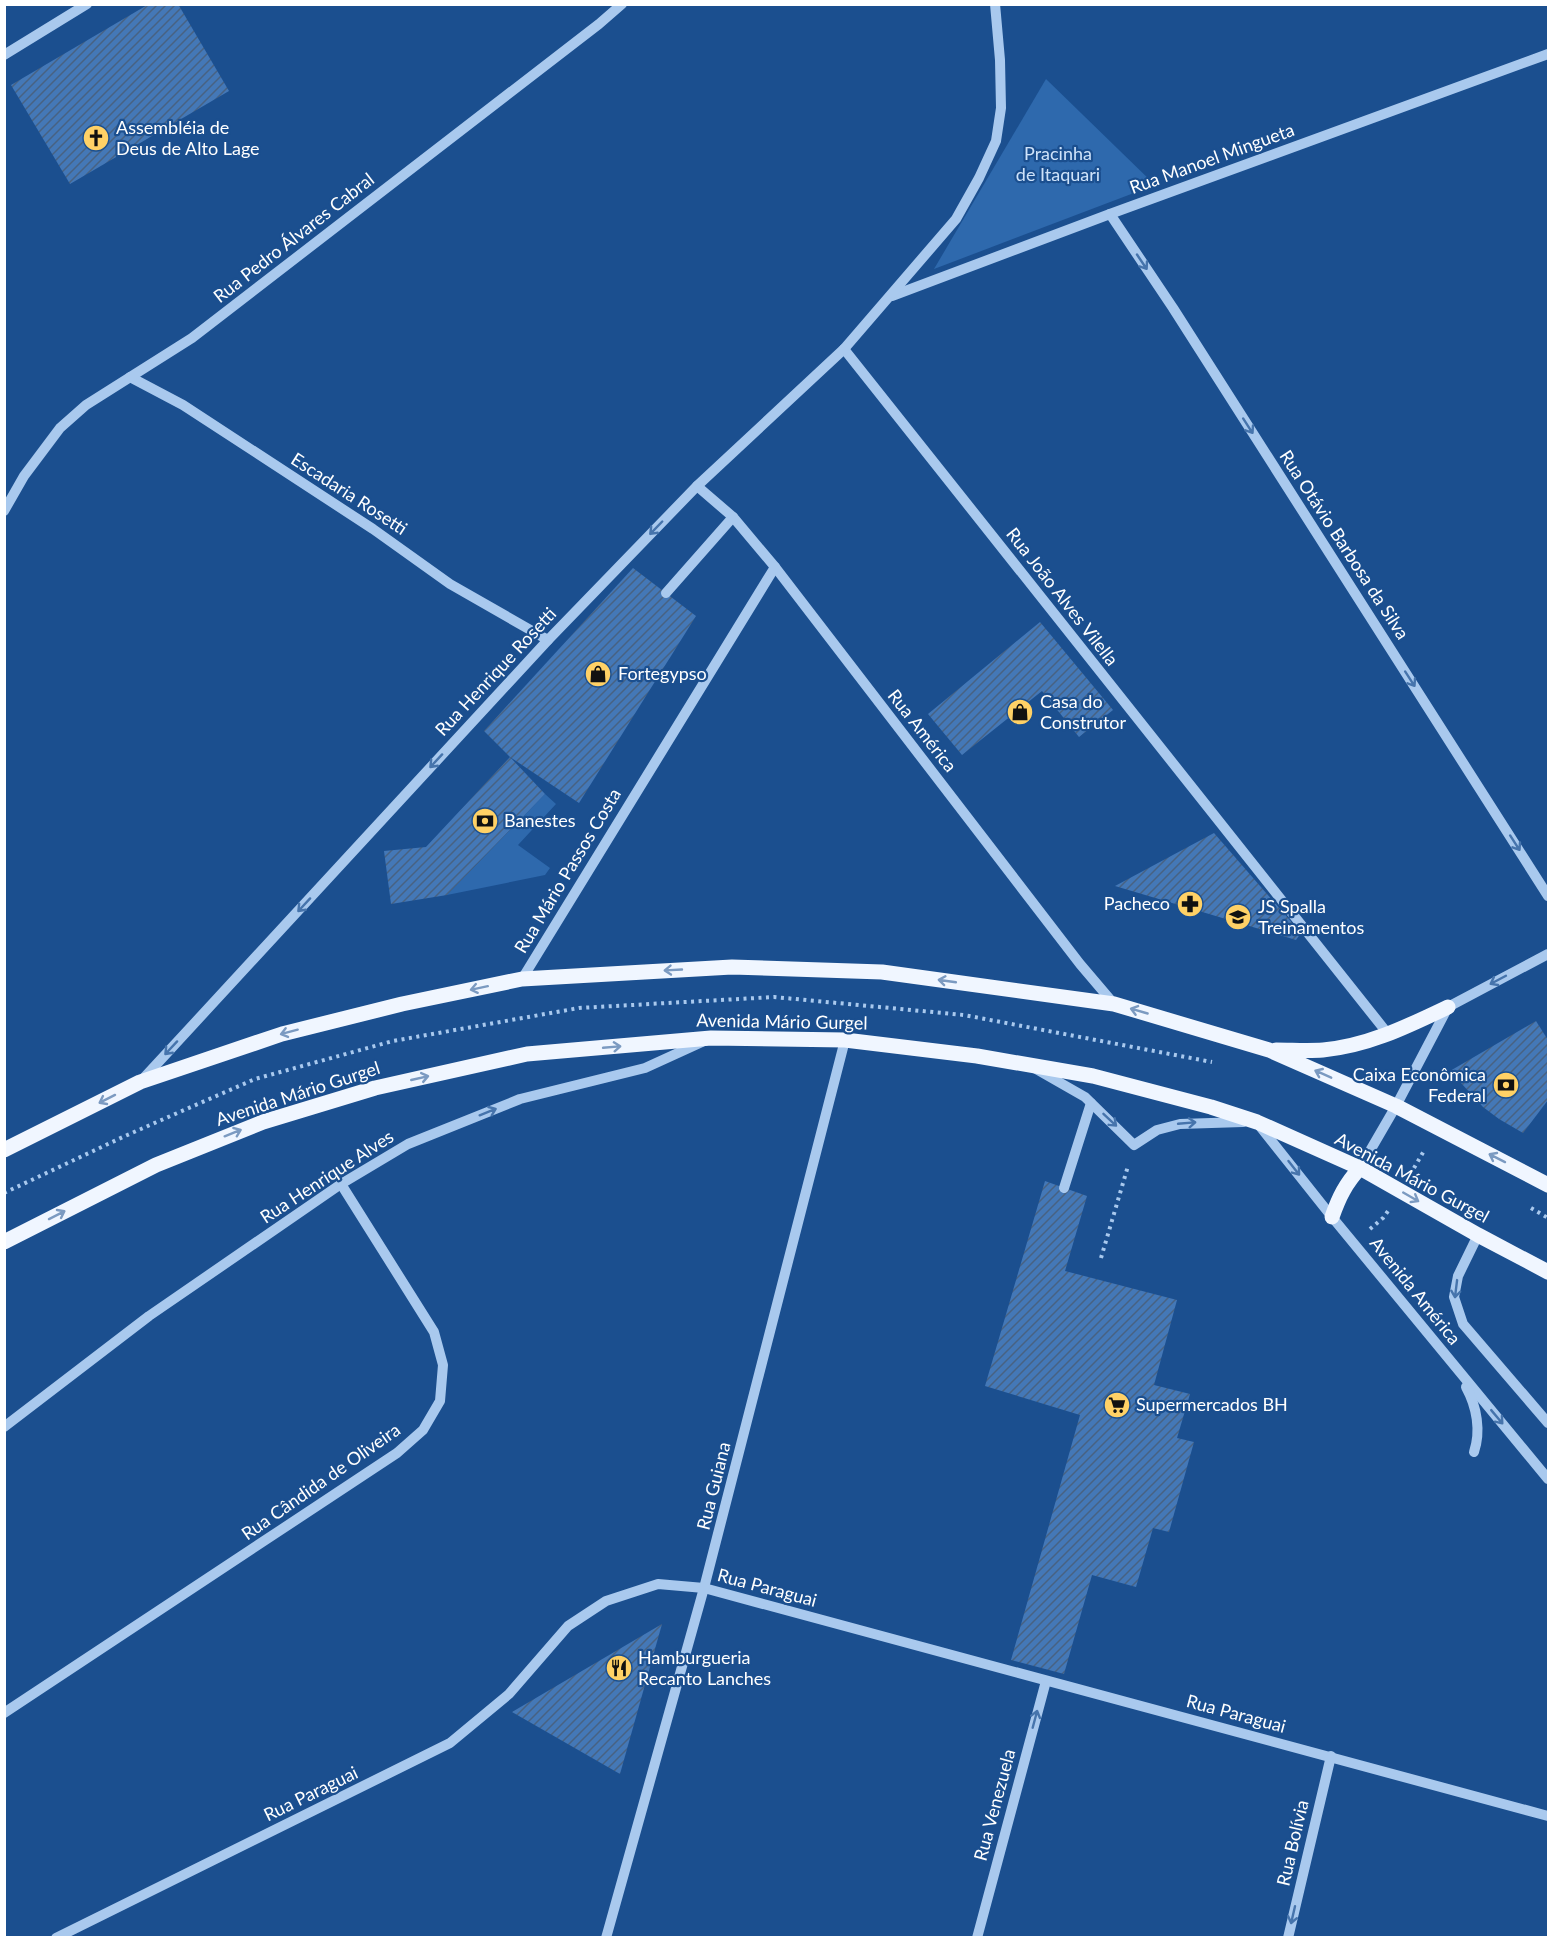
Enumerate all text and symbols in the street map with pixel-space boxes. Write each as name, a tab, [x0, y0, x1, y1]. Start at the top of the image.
place label: Assembléia de Deus de Alto Lage	[116, 116, 260, 159]
street label: Rua Manoel Mingueta	[1126, 118, 1297, 198]
church icon: Assembléia de Deus de Alto Lage	[81, 123, 111, 153]
park label: Pracinha de Itaquari	[1016, 142, 1100, 185]
street label: Rua Pedro Álvares Cabral	[209, 168, 378, 307]
one-way arrow	[1136, 254, 1149, 271]
one-way arrow	[1243, 417, 1255, 434]
street label: Rua Otávio Barbosa da Silva	[1275, 446, 1414, 643]
street label: Escadaria Rosetti	[287, 447, 412, 539]
one-way arrow	[649, 520, 663, 535]
street label: Rua João Alves Vilella	[1002, 523, 1123, 670]
street label: Rua Henrique Rosetti	[430, 603, 560, 740]
shop icon: Fortegypso	[583, 659, 613, 689]
place label: Fortegypso	[618, 662, 707, 684]
one-way arrow	[1404, 670, 1416, 687]
street label: Rua América	[884, 685, 962, 776]
place label: Casa do Construtor	[1040, 690, 1127, 733]
shop icon: Casa do Construtor	[1005, 697, 1035, 727]
one-way arrow	[429, 754, 443, 769]
street label: Rua Mário Passos Costa	[509, 784, 625, 957]
bank icon: Banestes	[470, 806, 500, 836]
place label: Banestes	[504, 809, 576, 831]
one-way arrow	[1509, 834, 1521, 851]
pharmacy icon: Pacheco	[1175, 889, 1205, 919]
place label: Pacheco	[1104, 892, 1170, 914]
place label: JS Spalla Treinamentos	[1258, 895, 1364, 938]
one-way arrow	[297, 897, 311, 912]
school or university icon: JS Spalla Treinamentos	[1223, 902, 1253, 932]
one-way arrow	[664, 965, 684, 976]
one-way arrow	[1490, 975, 1508, 986]
one-way arrow	[937, 976, 957, 987]
one-way arrow	[470, 983, 490, 994]
one-way arrow	[1130, 1005, 1149, 1017]
street label: Avenida Mário Gurgel	[696, 1009, 868, 1033]
one-way arrow	[280, 1027, 299, 1038]
one-way arrow	[165, 1040, 179, 1055]
one-way arrow	[602, 1041, 622, 1052]
street label: Avenida Mário Gurgel	[213, 1056, 383, 1130]
place label: Caixa Econômica Federal	[1353, 1063, 1486, 1106]
one-way arrow	[1315, 1068, 1333, 1079]
bank icon: Caixa Econômica Federal	[1491, 1070, 1521, 1100]
one-way arrow	[410, 1072, 429, 1083]
one-way arrow	[98, 1093, 116, 1105]
one-way arrow	[478, 1106, 496, 1117]
one-way arrow	[1103, 1113, 1118, 1127]
one-way arrow	[1177, 1118, 1197, 1129]
street label: Rua Henrique Alves	[256, 1125, 398, 1228]
one-way arrow	[224, 1127, 242, 1138]
street label: Avenida Mário Gurgel	[1332, 1127, 1493, 1227]
one-way arrow	[1488, 1152, 1506, 1164]
one-way arrow	[1287, 1160, 1300, 1176]
one-way arrow	[1401, 1192, 1419, 1203]
one-way arrow	[47, 1209, 65, 1220]
street label: Avenida América	[1366, 1232, 1466, 1349]
one-way arrow	[1450, 1278, 1461, 1298]
supermarket icon: Supermercados BH	[1102, 1390, 1132, 1420]
place label: Supermercados BH	[1136, 1393, 1288, 1415]
one-way arrow	[1490, 1409, 1504, 1424]
street label: Rua Cândida de Oliveira	[237, 1418, 404, 1544]
street label: Rua Guiana	[691, 1440, 735, 1532]
street label: Rua Paraguai	[715, 1563, 819, 1611]
place label: Hamburgueria Recanto Lanches	[638, 1646, 771, 1689]
restaurant icon: Hamburgueria Recanto Lanches	[604, 1653, 634, 1683]
street label: Rua Paraguai	[1184, 1689, 1288, 1737]
one-way arrow	[1030, 1710, 1042, 1729]
street label: Rua Venezuela	[969, 1747, 1019, 1863]
street label: Rua Paraguai	[260, 1761, 361, 1825]
street label: Rua Bolívia	[1271, 1798, 1313, 1888]
one-way arrow	[1287, 1906, 1299, 1925]

